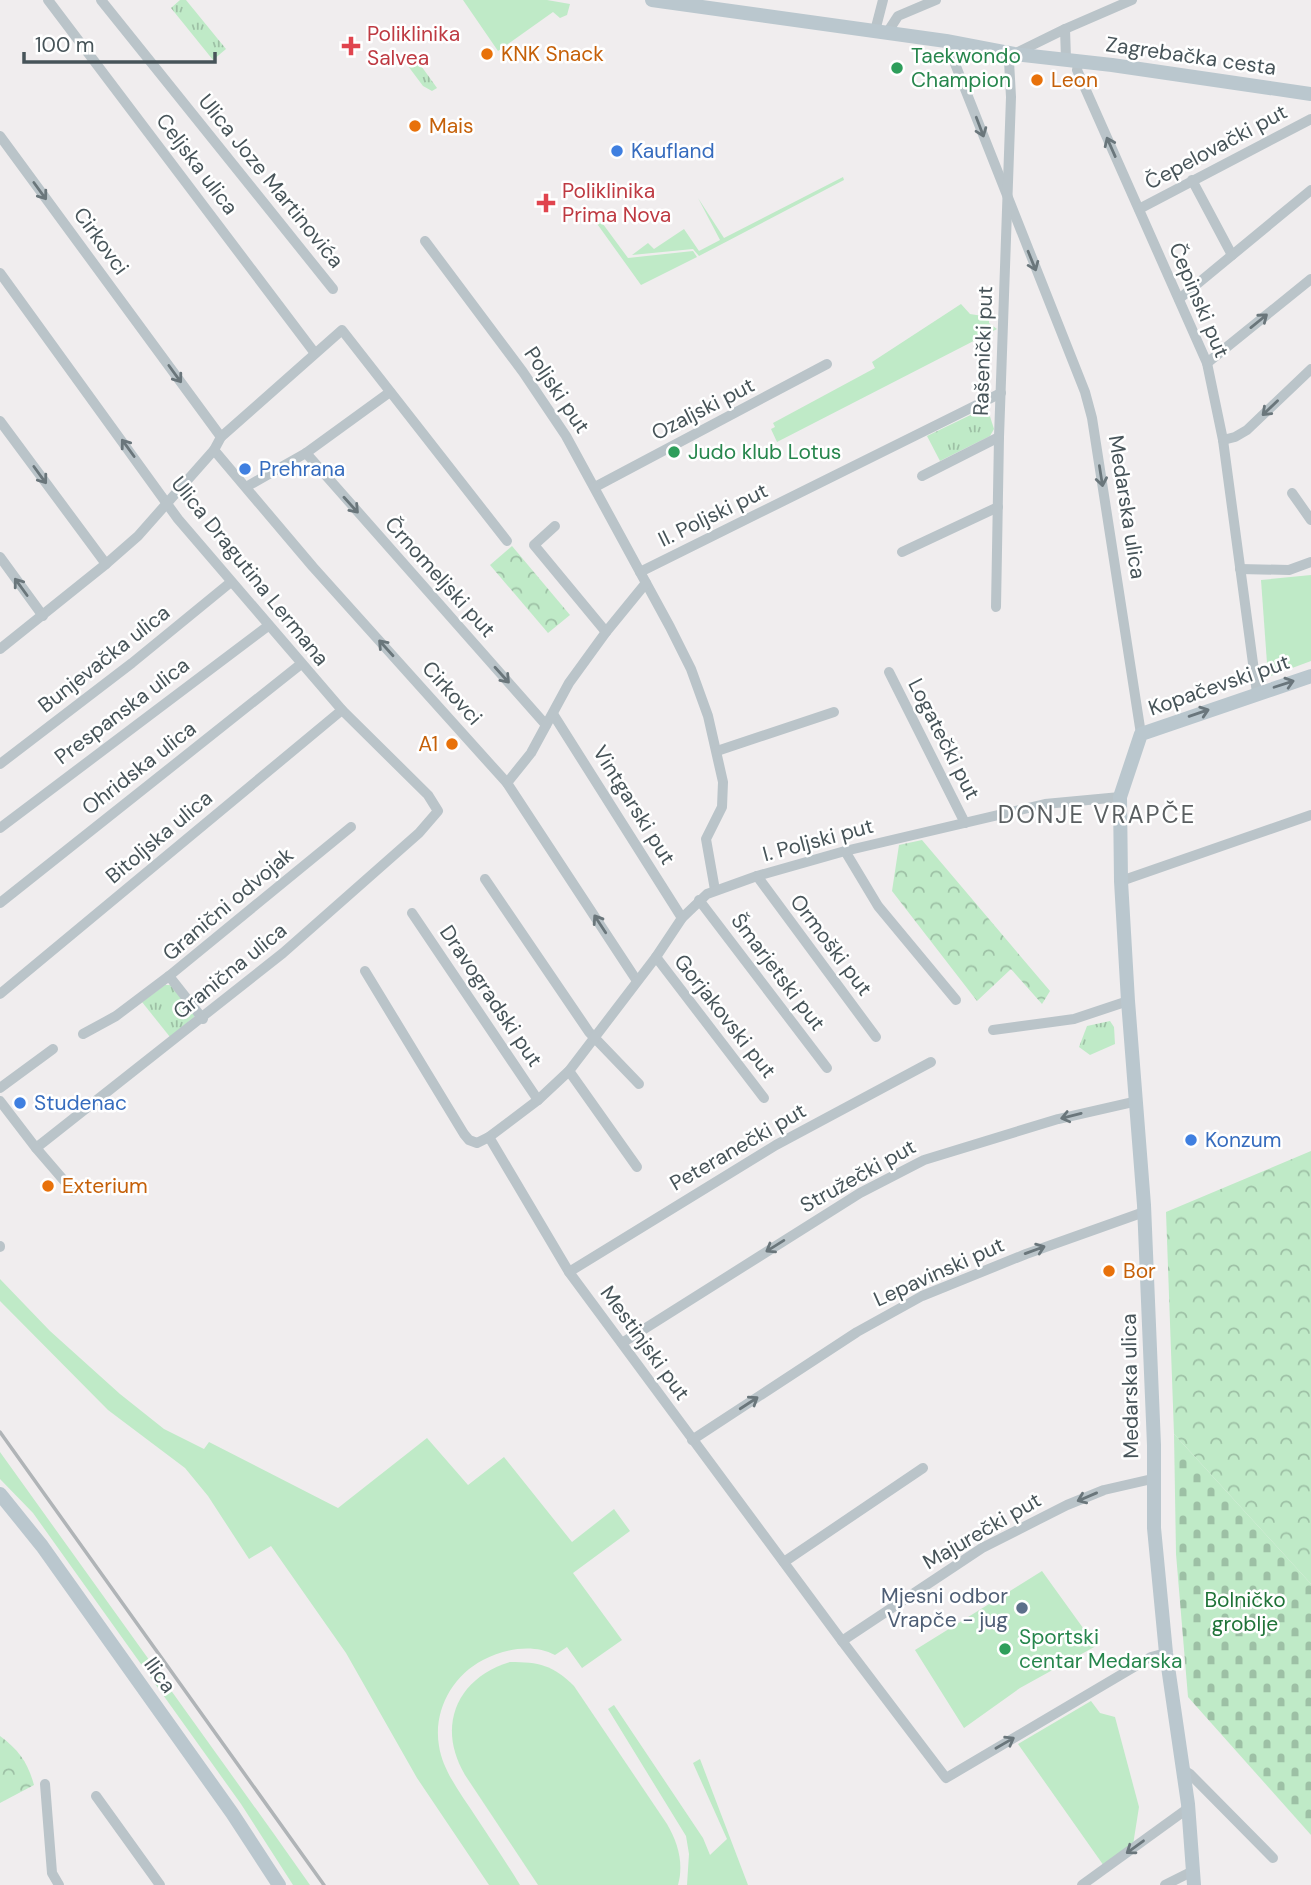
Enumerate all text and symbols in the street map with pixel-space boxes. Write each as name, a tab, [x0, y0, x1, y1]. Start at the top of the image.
place label: Poliklinika Salvea	[367, 20, 460, 72]
scale bar	[24, 21, 215, 65]
street label: Zagrebačka cesta	[1104, 30, 1278, 82]
text: 100 m	[35, 31, 95, 59]
marker: Poliklinika Salvea	[341, 36, 361, 56]
place label: KNK Snack	[501, 40, 604, 68]
place label: Taekwondo Champion	[911, 42, 1021, 94]
marker: KNK Snack	[479, 46, 495, 62]
marker: Taekwondo Champion	[889, 60, 905, 76]
place label: Leon	[1051, 66, 1098, 94]
marker: Leon	[1029, 72, 1045, 88]
street label: Ulica Joze Martinovića	[192, 88, 350, 274]
street label: Čepelovački put	[1140, 98, 1292, 196]
street label: Celjska ulica	[150, 108, 244, 220]
place label: Mais	[429, 112, 474, 140]
one-way arrow	[974, 116, 987, 138]
marker: Mais	[407, 118, 423, 134]
one-way arrow	[1104, 136, 1117, 158]
place label: Kaufland	[631, 137, 715, 165]
marker: Kaufland	[609, 143, 625, 159]
place label: Poliklinika Prima Nova	[562, 177, 671, 229]
one-way arrow	[33, 181, 48, 200]
marker: Poliklinika Prima Nova	[536, 193, 556, 213]
street label: Cirkovci	[67, 202, 135, 280]
street label: Čepinski put	[1162, 238, 1236, 362]
one-way arrow	[1026, 249, 1039, 271]
street label: Rašenički put	[967, 286, 999, 416]
one-way arrow	[1249, 313, 1267, 329]
street label: Poljski put	[518, 341, 596, 439]
one-way arrow	[167, 365, 182, 384]
street label: Ozaljski put	[647, 371, 759, 447]
one-way arrow	[1262, 400, 1279, 417]
street label: Medarska ulica	[1102, 433, 1152, 581]
place label: Judo klub Lotus	[688, 438, 841, 466]
one-way arrow	[121, 439, 135, 458]
marker: Judo klub Lotus	[666, 444, 682, 460]
place label: Prehrana	[259, 455, 345, 483]
marker: Prehrana	[237, 461, 253, 477]
one-way arrow	[1095, 464, 1108, 487]
one-way arrow	[33, 466, 48, 484]
street label: Ulica Dragutina Lermana	[165, 470, 335, 672]
street label: II. Poljski put	[654, 476, 772, 554]
one-way arrow	[343, 495, 359, 513]
street label: Črnomeljski put	[378, 511, 502, 643]
one-way arrow	[14, 578, 29, 596]
street label: Bunjevačka ulica	[32, 599, 176, 719]
one-way arrow	[378, 639, 394, 657]
street label: Kopačevski put	[1145, 648, 1293, 722]
street label: Prespanska ulica	[49, 651, 195, 771]
street label: Cirkovci	[416, 655, 488, 731]
one-way arrow	[493, 666, 510, 683]
street label: Logatečki put	[902, 674, 986, 804]
one-way arrow	[1273, 677, 1295, 690]
one-way arrow	[1187, 706, 1209, 718]
street label: Ohridska ulica	[76, 715, 202, 821]
place label: A1	[418, 730, 438, 758]
marker: A1	[444, 736, 460, 752]
street label: Vintgarski put	[586, 740, 682, 870]
street label: Bitoljska ulica	[100, 784, 218, 890]
district label: DONJE VRAPČE	[998, 799, 1196, 830]
street label: I. Poljski put	[759, 812, 877, 868]
street label: Granični odvojak	[157, 841, 300, 967]
street label: Ormoški put	[784, 889, 878, 1001]
street label: Šmarjetski put	[725, 908, 831, 1036]
one-way arrow	[593, 915, 607, 934]
street label: Granična ulica	[167, 917, 293, 1025]
street label: Dravogradski put	[433, 920, 549, 1072]
street label: Gorjakovski put	[668, 948, 782, 1084]
place label: Studenac	[34, 1089, 127, 1117]
marker: Studenac	[12, 1095, 28, 1111]
street label: Peteranečki put	[665, 1097, 811, 1197]
one-way arrow	[1060, 1110, 1082, 1123]
place label: Konzum	[1205, 1126, 1281, 1154]
marker: Konzum	[1183, 1132, 1199, 1148]
street label: Stružečki put	[795, 1133, 921, 1219]
place label: Exterium	[62, 1172, 148, 1200]
marker: Exterium	[40, 1178, 56, 1194]
street label: Lepavinski put	[869, 1231, 1009, 1313]
one-way arrow	[765, 1240, 785, 1254]
one-way arrow	[1024, 1243, 1046, 1255]
place label: Bor	[1123, 1257, 1156, 1285]
marker: Bor	[1101, 1263, 1117, 1279]
street label: Mestinjski put	[594, 1280, 696, 1406]
street label: Medarska ulica	[1115, 1313, 1145, 1459]
one-way arrow	[739, 1395, 759, 1409]
street label: Majurečki put	[918, 1486, 1046, 1576]
one-way arrow	[1076, 1491, 1098, 1504]
place label: Mjesni odbor Vrapče - jug	[881, 1582, 1008, 1634]
park label: Bolničko groblje	[1204, 1586, 1286, 1638]
marker: Mjesni odbor Vrapče - jug	[1014, 1600, 1030, 1616]
place label: Sportski centar Medarska	[1019, 1623, 1182, 1675]
marker: Sportski centar Medarska	[997, 1641, 1013, 1657]
street label: Ilica	[137, 1651, 183, 1699]
one-way arrow	[994, 1736, 1014, 1750]
one-way arrow	[1126, 1840, 1145, 1854]

